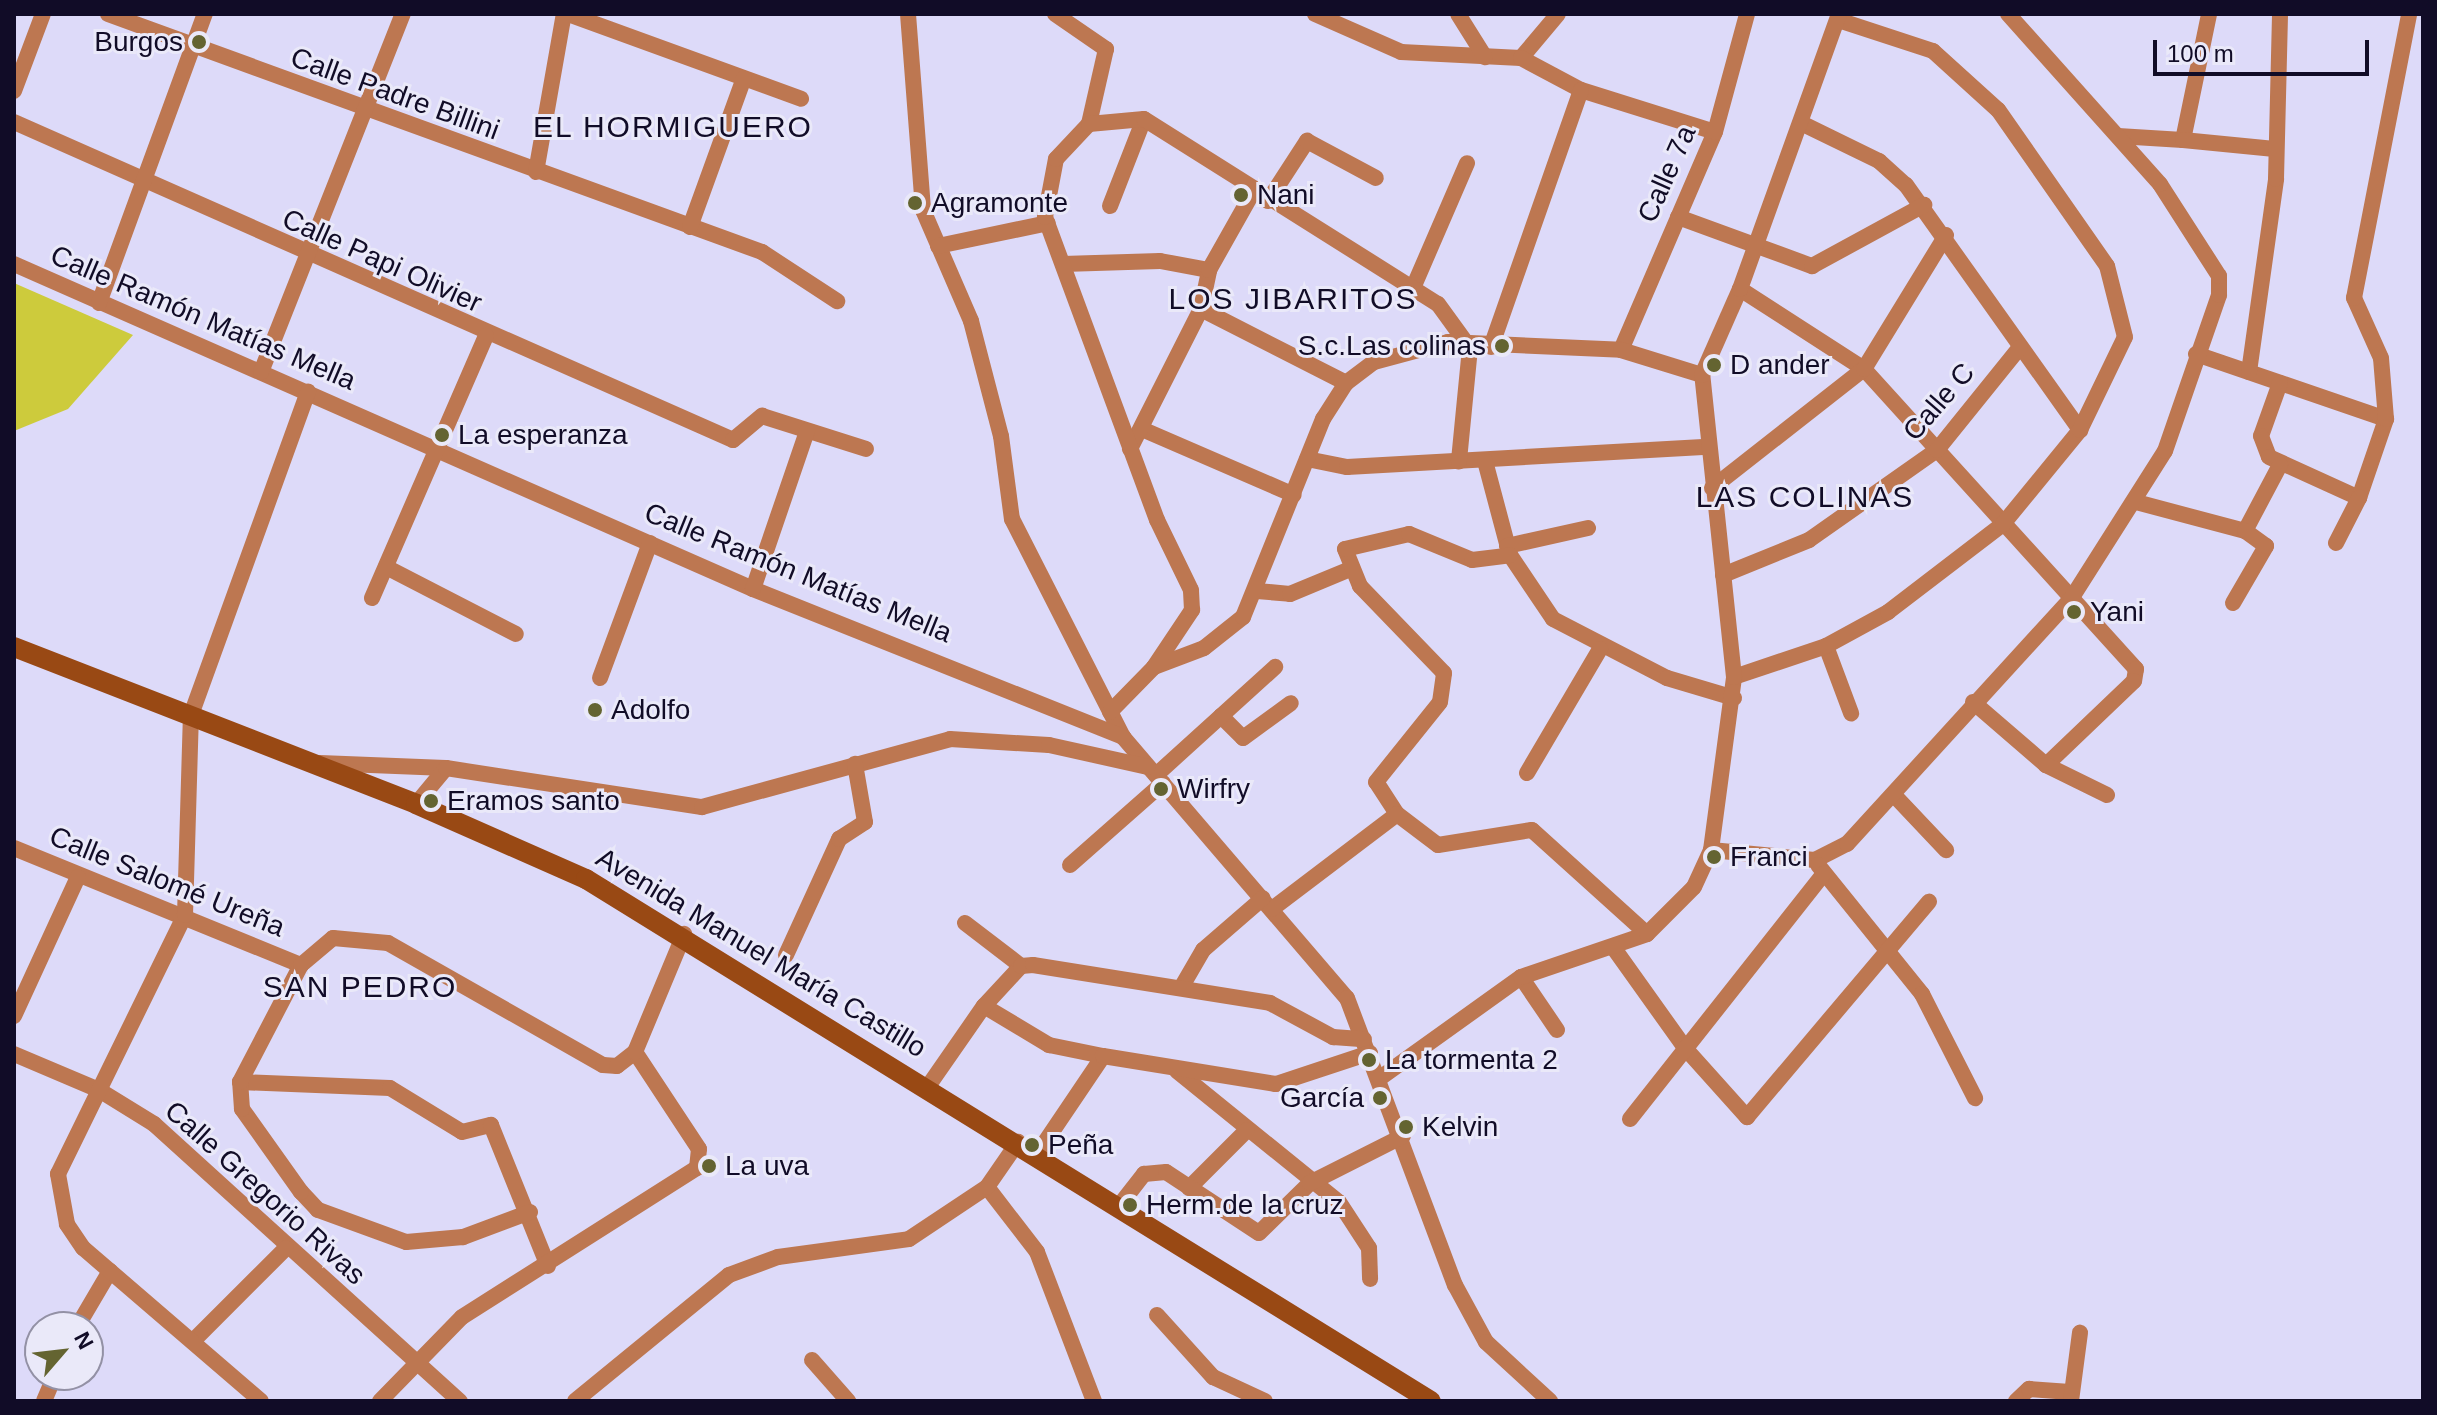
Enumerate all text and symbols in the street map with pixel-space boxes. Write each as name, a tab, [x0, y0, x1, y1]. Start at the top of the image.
scale bar	[2157, 24, 2373, 74]
place label: Burgos	[94, 25, 183, 59]
marker: Burgos	[190, 33, 208, 51]
text: 100 m	[2167, 40, 2234, 67]
street label: Calle Padre Billini	[286, 41, 504, 147]
district label: EL HORMIGUERO	[532, 109, 814, 145]
street label: Calle 7a	[1631, 120, 1703, 228]
place label: Nani	[1257, 178, 1315, 212]
place label: Agramonte	[931, 186, 1068, 220]
marker: Nani	[1232, 186, 1250, 204]
marker: Agramonte	[906, 194, 924, 212]
street label: Calle Papi Olivier	[277, 202, 487, 320]
street label: Calle Ramón Matías Mella	[45, 238, 361, 398]
district label: LOS JIBARITOS	[1169, 281, 1417, 317]
place label: S.c.Las colinas	[1298, 329, 1486, 363]
marker: S.c.Las colinas	[1493, 337, 1511, 355]
place label: D ander	[1730, 348, 1830, 382]
marker: D ander	[1705, 356, 1723, 374]
street label: Calle C	[1896, 356, 1982, 448]
place label: La esperanza	[458, 418, 628, 452]
marker: La esperanza	[433, 426, 451, 444]
district label: LAS COLINAS	[1696, 479, 1914, 515]
street label: Calle Ramón Matías Mella	[639, 496, 957, 650]
place label: Yani	[2090, 595, 2144, 629]
marker: Yani	[2065, 603, 2083, 621]
place label: Adolfo	[611, 693, 690, 727]
marker: Adolfo	[586, 701, 604, 719]
place label: Wirfry	[1177, 772, 1250, 806]
marker: Wirfry	[1152, 780, 1170, 798]
place label: Eramos santo	[447, 784, 620, 818]
marker: Eramos santo	[422, 792, 440, 810]
street label: Calle Salomé Ureña	[45, 819, 289, 945]
place label: Franci	[1730, 840, 1808, 874]
street label: Avenida Manuel María Castillo	[590, 841, 932, 1065]
marker: Franci	[1705, 848, 1723, 866]
district label: SAN PEDRO	[263, 969, 457, 1005]
place label: La tormenta 2	[1385, 1043, 1558, 1077]
marker: La tormenta 2	[1360, 1051, 1378, 1069]
place label: García	[1280, 1081, 1364, 1115]
marker: García	[1371, 1089, 1389, 1107]
street label: Calle Gregorio Rivas	[158, 1094, 372, 1292]
place label: Kelvin	[1422, 1110, 1498, 1144]
marker: Kelvin	[1397, 1118, 1415, 1136]
place label: Peña	[1048, 1128, 1113, 1162]
marker: Peña	[1023, 1136, 1041, 1154]
place label: La uva	[725, 1149, 809, 1183]
marker: La uva	[700, 1157, 718, 1175]
place label: Herm.de la cruz	[1146, 1188, 1344, 1222]
marker: Herm.de la cruz	[1121, 1196, 1139, 1214]
north arrow	[24, 1311, 104, 1391]
text: N	[69, 1328, 99, 1353]

